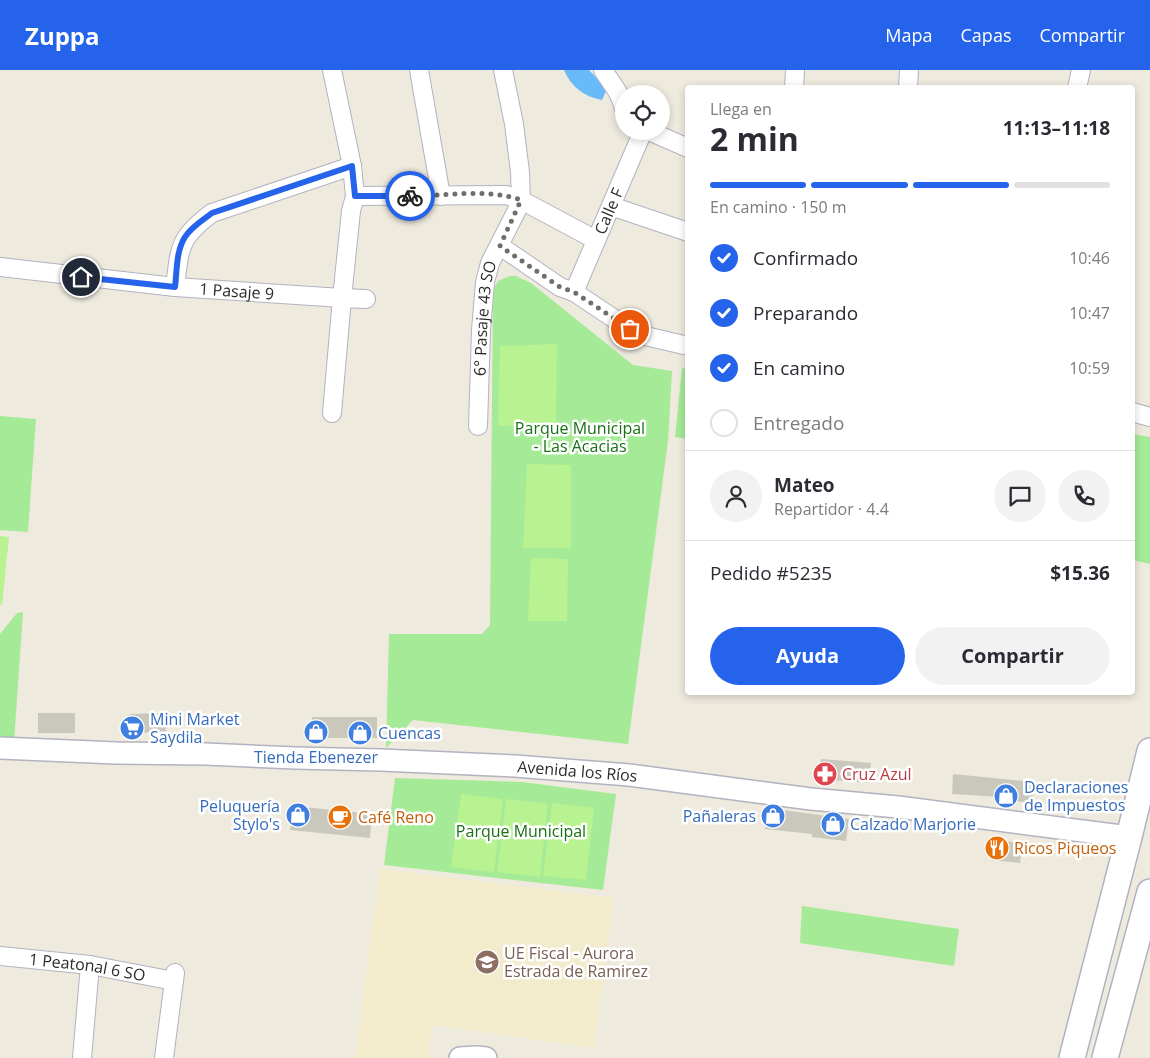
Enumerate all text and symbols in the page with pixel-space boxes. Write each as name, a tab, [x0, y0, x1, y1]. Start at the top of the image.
text: Zuppa	[25, 19, 100, 52]
text: Mapa	[885, 23, 933, 47]
text: Capas	[961, 23, 1011, 47]
text: Compartir	[1039, 23, 1125, 47]
map controls	[615, 85, 670, 140]
button: locate	[615, 85, 670, 140]
text: Llega en	[710, 98, 772, 120]
text: 11:13–11:18	[1003, 115, 1110, 141]
text: 2 min	[710, 117, 799, 160]
courier	[385, 171, 435, 221]
icon: bike	[396, 182, 424, 210]
street label: Calle F	[589, 185, 628, 238]
text: En camino · 150 m	[710, 196, 847, 218]
icon: check	[710, 244, 738, 272]
text: Confirmado	[753, 245, 858, 271]
text: 10:46	[1069, 247, 1110, 269]
pin	[60, 256, 102, 298]
street label: 6° Pasaje 43 SO	[469, 258, 501, 376]
icon: home	[67, 263, 95, 291]
street label: 1 Pasaje 9	[199, 278, 275, 304]
icon: check	[710, 299, 738, 327]
text: Preparando	[753, 300, 858, 326]
text: 10:47	[1069, 302, 1110, 324]
pin	[609, 308, 651, 350]
icon: bag	[616, 315, 644, 343]
icon: check	[710, 354, 738, 382]
text: En camino	[753, 355, 845, 381]
text: 10:59	[1069, 357, 1110, 379]
text: Entregado	[753, 410, 844, 436]
park label: Parque Municipal - Las Acacias	[515, 417, 645, 457]
button: person	[710, 470, 762, 522]
button: chat	[994, 470, 1046, 522]
button: phone	[1058, 470, 1110, 522]
text: Mateo	[774, 472, 835, 498]
text: Repartidor · 4.4	[774, 498, 889, 520]
text: Pedido #5235	[710, 560, 832, 586]
text: $15.36	[1050, 560, 1110, 586]
button: Ayuda	[710, 627, 905, 685]
button: Compartir	[915, 627, 1110, 685]
place label: Mini Market Saydila	[150, 708, 240, 748]
supermarket icon: Mini Market Saydila	[119, 715, 145, 741]
shop icon: Tienda Ebenezer	[303, 719, 329, 745]
shop icon: Cuencas	[347, 720, 373, 746]
place label: Cuencas	[378, 722, 441, 744]
place label: Tienda Ebenezer	[254, 746, 378, 768]
street label: Avenida los Ríos	[517, 755, 639, 787]
pharmacy icon: Cruz Azul	[812, 761, 838, 787]
place label: Cruz Azul	[842, 763, 912, 785]
place label: Declaraciones de Impuestos	[1024, 776, 1128, 816]
shop icon: Declaraciones de Impuestos	[993, 783, 1019, 809]
place label: Peluquería Stylo's	[199, 795, 280, 835]
shop icon: Peluquería Stylo's	[285, 802, 311, 828]
shop icon: Pañaleras	[760, 803, 786, 829]
cafe icon: Café Reno	[327, 804, 353, 830]
place label: Pañaleras	[683, 805, 756, 827]
place label: Café Reno	[358, 806, 434, 828]
shop icon: Calzado Marjorie	[820, 811, 846, 837]
place label: Calzado Marjorie	[850, 813, 976, 835]
park label: Parque Municipal	[456, 820, 586, 842]
restaurant icon: Ricos Piqueos	[984, 835, 1010, 861]
place label: Ricos Piqueos	[1014, 837, 1116, 859]
place label: UE Fiscal - Aurora Estrada de Ramirez	[504, 942, 648, 982]
street label: 1 Peatonal 6 SO	[28, 948, 147, 986]
school or university icon: UE Fiscal - Aurora Estrada de Ramirez	[474, 949, 500, 975]

